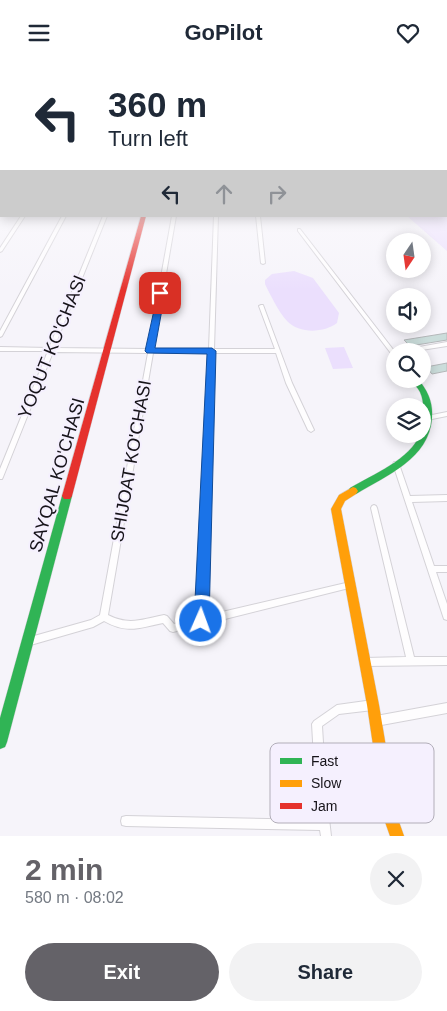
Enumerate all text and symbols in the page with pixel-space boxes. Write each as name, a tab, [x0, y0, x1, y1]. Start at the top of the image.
icon: menu	[25, 19, 53, 47]
icon: heart	[394, 19, 422, 47]
text: GoPilot	[184, 20, 263, 45]
icon: left	[25, 85, 90, 150]
text: 360 m	[108, 85, 207, 124]
text: Turn left	[108, 126, 188, 151]
icon: left	[157, 180, 185, 208]
icon: ahead	[210, 180, 238, 208]
icon: right	[263, 180, 291, 208]
north arrow	[386, 233, 431, 277]
map controls	[386, 233, 431, 443]
street label: YOQUT KO'CHASI	[14, 272, 90, 422]
pin	[139, 272, 181, 314]
icon: arrive	[146, 279, 174, 307]
button: sound	[386, 288, 431, 333]
button: search	[386, 343, 431, 388]
street label: SHIJOAT KO'CHASI	[107, 379, 155, 543]
street label: SAYQAL KO'CHASI	[25, 396, 89, 554]
button: layers	[386, 398, 431, 443]
position arrow	[174, 594, 226, 646]
legend	[270, 743, 434, 823]
text: Fast	[311, 753, 338, 769]
text: Slow	[311, 775, 342, 791]
text: Jam	[311, 798, 337, 814]
text: 2 min	[25, 853, 103, 886]
button: close	[370, 853, 422, 905]
text: 580 m · 08:02	[25, 889, 124, 906]
button: Exit	[25, 943, 219, 1001]
button: Share	[229, 943, 422, 1001]

